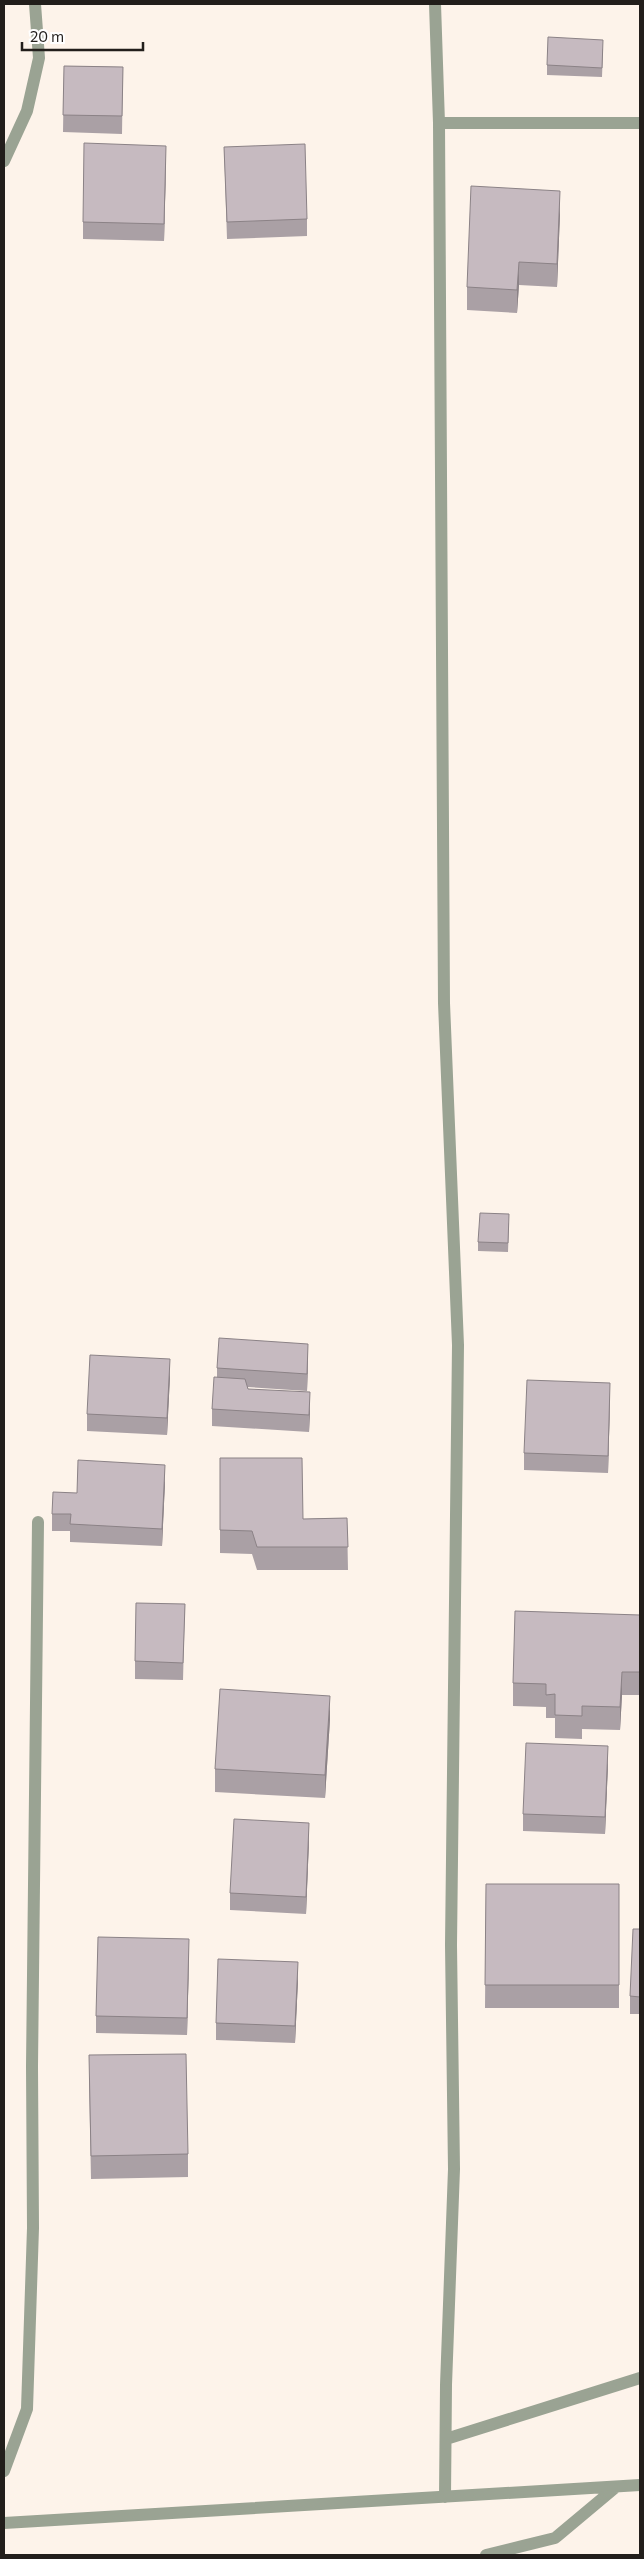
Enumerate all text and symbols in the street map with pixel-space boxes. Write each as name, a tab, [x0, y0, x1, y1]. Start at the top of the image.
scale bar	[22, 20, 144, 52]
text: 20 m	[30, 27, 64, 45]

